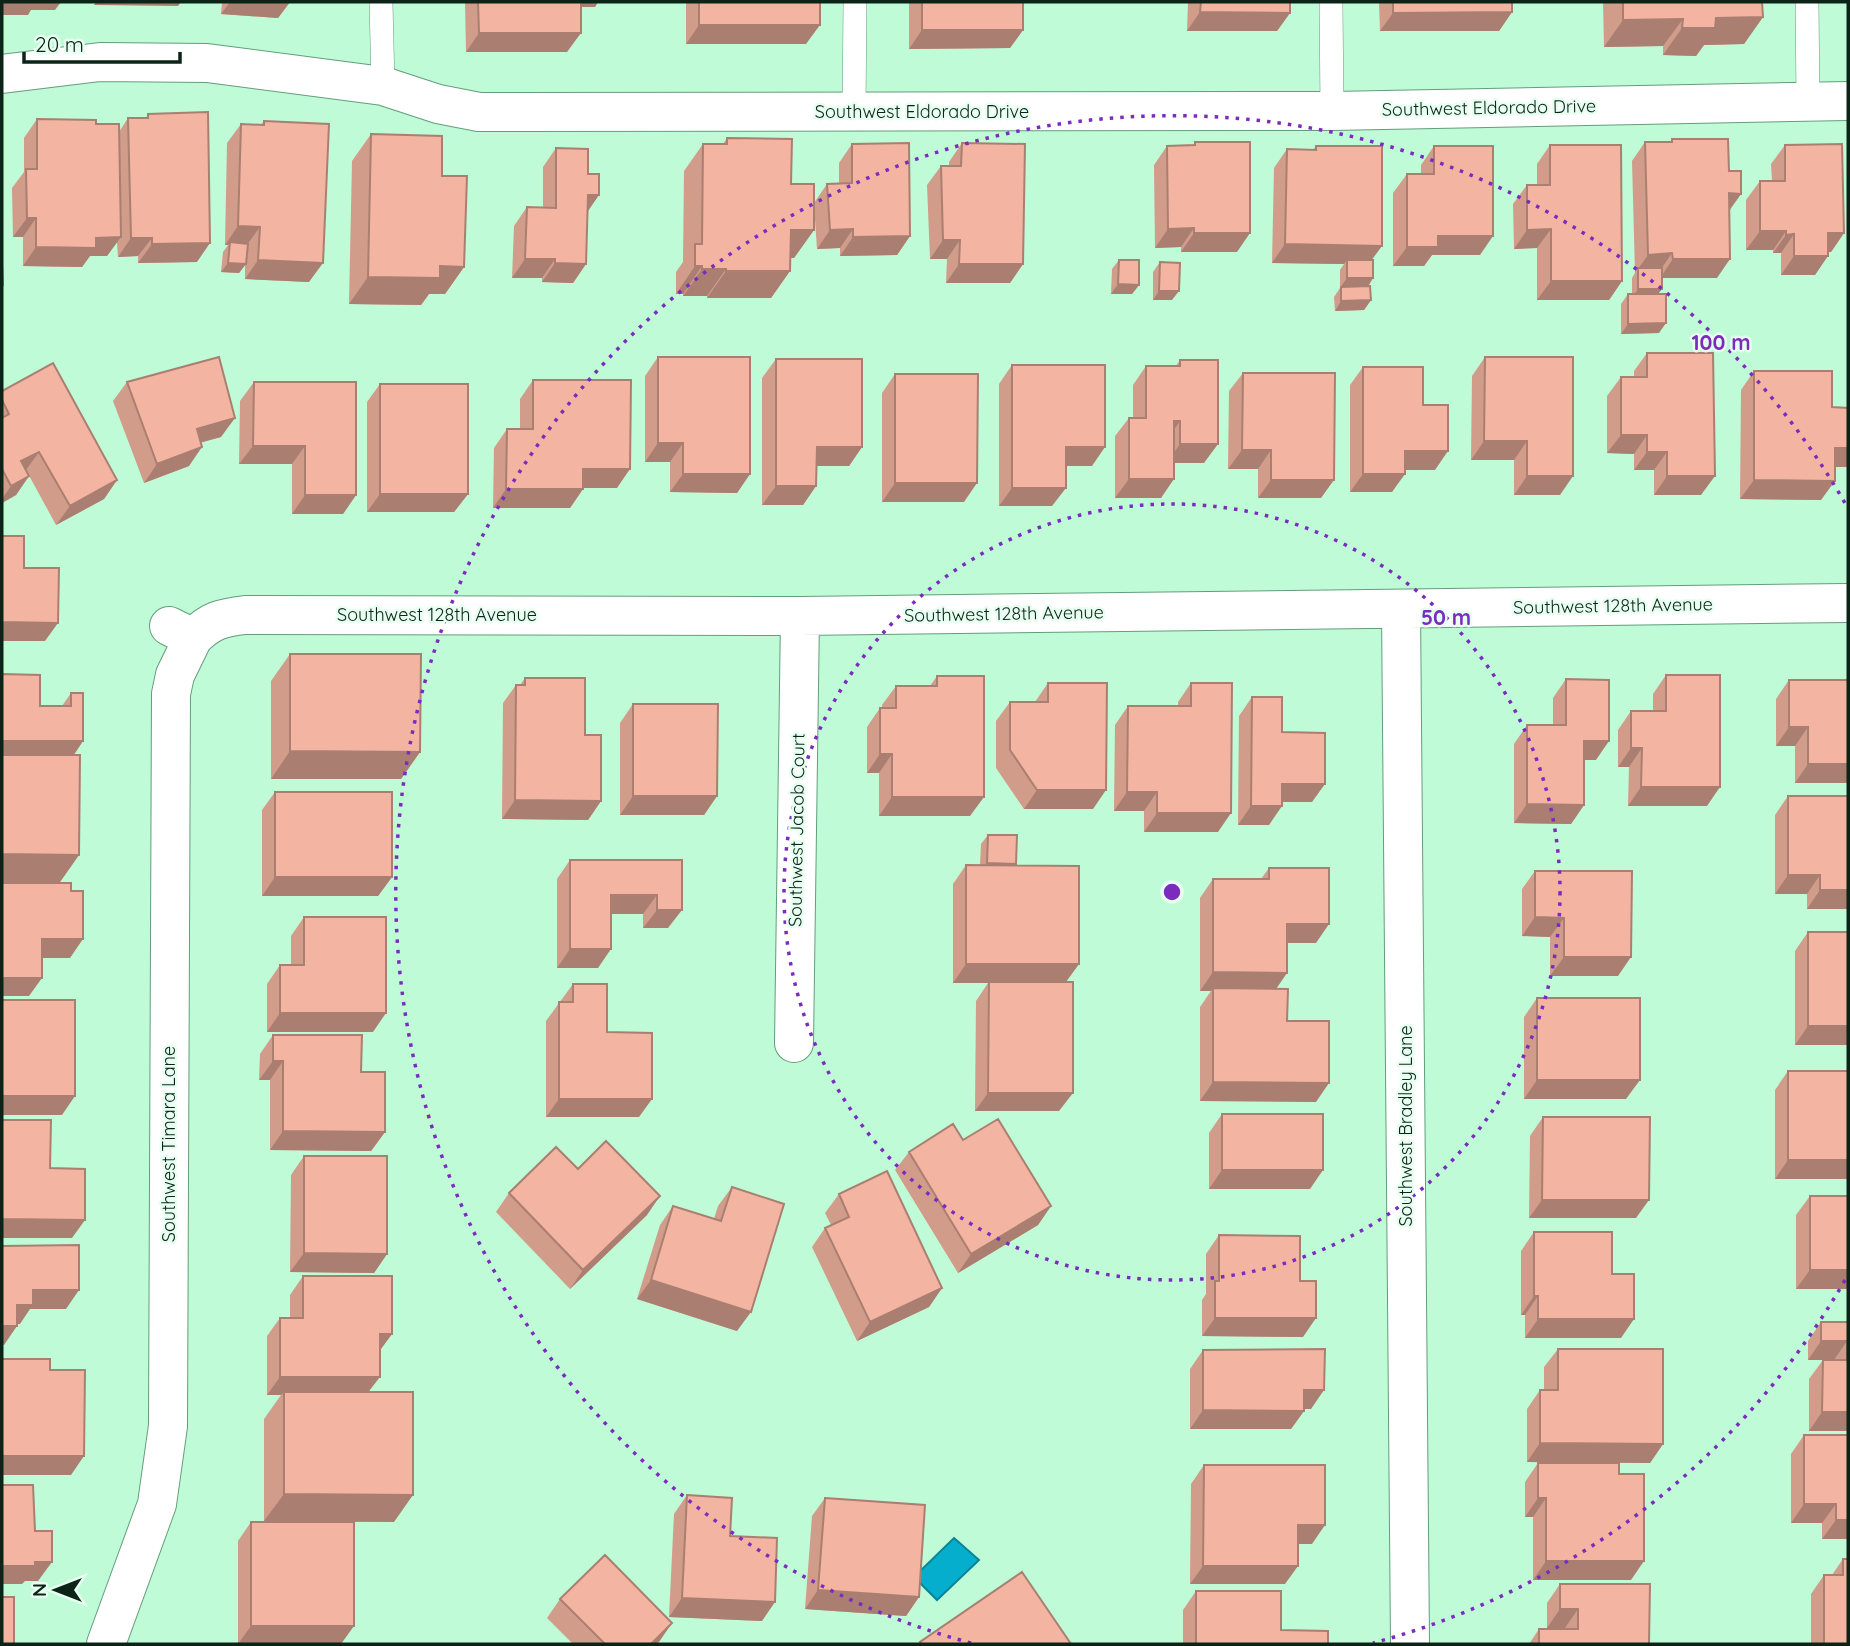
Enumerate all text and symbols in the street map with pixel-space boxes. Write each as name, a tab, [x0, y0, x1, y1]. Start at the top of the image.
scale bar	[24, 21, 180, 65]
text: 20 m	[35, 31, 84, 57]
street label: Southwest Eldorado Drive	[1382, 94, 1596, 121]
street label: Southwest Eldorado Drive	[815, 100, 1029, 123]
text: 100 m	[1691, 329, 1751, 355]
street label: Southwest 128th Avenue	[1513, 592, 1713, 619]
street label: Southwest 128th Avenue	[904, 600, 1104, 627]
street label: Southwest 128th Avenue	[337, 603, 537, 626]
text: 50 m	[1421, 604, 1471, 630]
street label: Southwest Jacob Court	[783, 733, 810, 927]
centre of rings	[1160, 880, 1184, 904]
street label: Southwest Bradley Lane	[1394, 1025, 1417, 1227]
street label: Southwest Timara Lane	[157, 1046, 180, 1242]
north arrow	[21, 1555, 91, 1625]
text: N	[27, 1583, 51, 1597]

